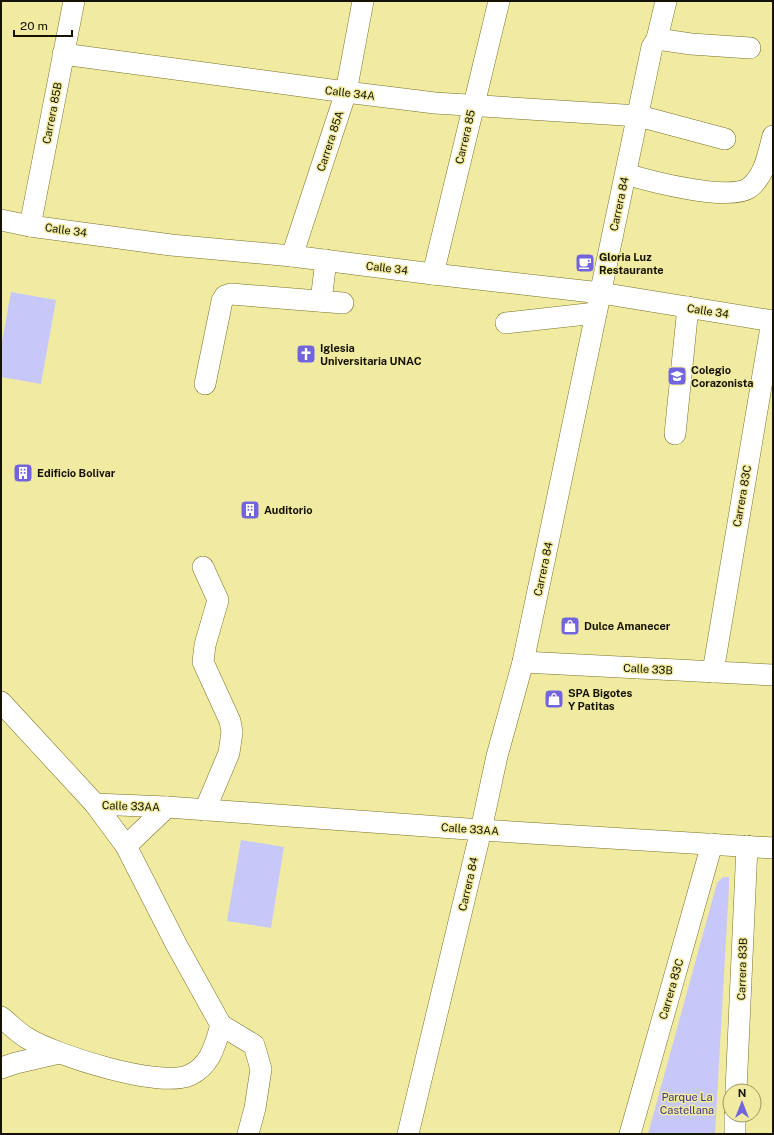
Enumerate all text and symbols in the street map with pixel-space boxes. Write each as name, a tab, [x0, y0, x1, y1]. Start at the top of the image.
scale bar	[14, 12, 72, 38]
text: 20 m	[20, 19, 48, 33]
street label: Carrera 85B	[40, 81, 64, 145]
street label: Calle 34A	[324, 84, 376, 102]
street label: Carrera 85A	[315, 109, 346, 173]
street label: Carrera 85	[453, 109, 477, 165]
street label: Carrera 84	[607, 176, 631, 232]
street label: Calle 34	[44, 221, 88, 239]
place label: Gloria Luz Restaurante	[599, 251, 664, 276]
cafe icon: Gloria Luz Restaurante	[574, 252, 596, 274]
street label: Calle 34	[365, 259, 409, 277]
street label: Calle 34	[686, 302, 730, 320]
place label: Iglesia Universitaria UNAC	[320, 342, 422, 367]
church icon: Iglesia Universitaria UNAC	[295, 343, 317, 365]
place label: Colegio Corazonista	[691, 364, 754, 389]
school or university icon: Colegio Corazonista	[666, 365, 688, 387]
building icon: Edificio Bolivar	[12, 462, 34, 484]
street label: Carrera 83C	[731, 464, 753, 528]
place label: Edificio Bolivar	[37, 467, 116, 479]
building icon: Auditorio	[239, 499, 261, 521]
place label: Auditorio	[264, 504, 313, 516]
street label: Carrera 84	[531, 541, 555, 597]
shop icon: Dulce Amanecer	[559, 615, 581, 637]
place label: Dulce Amanecer	[584, 620, 671, 632]
street label: Calle 33B	[623, 662, 673, 676]
place label: SPA Bigotes Y Patitas	[568, 687, 633, 712]
shop icon: SPA Bigotes Y Patitas	[543, 688, 565, 710]
street label: Calle 33AA	[102, 799, 160, 813]
street label: Calle 33AA	[441, 821, 500, 837]
street label: Carrera 84	[456, 856, 480, 912]
street label: Carrera 83B	[735, 938, 749, 1000]
street label: Carrera 83C	[657, 957, 685, 1021]
north arrow	[722, 1083, 762, 1123]
text: N	[738, 1087, 746, 1099]
park label: Parque La Castellana	[660, 1091, 714, 1116]

